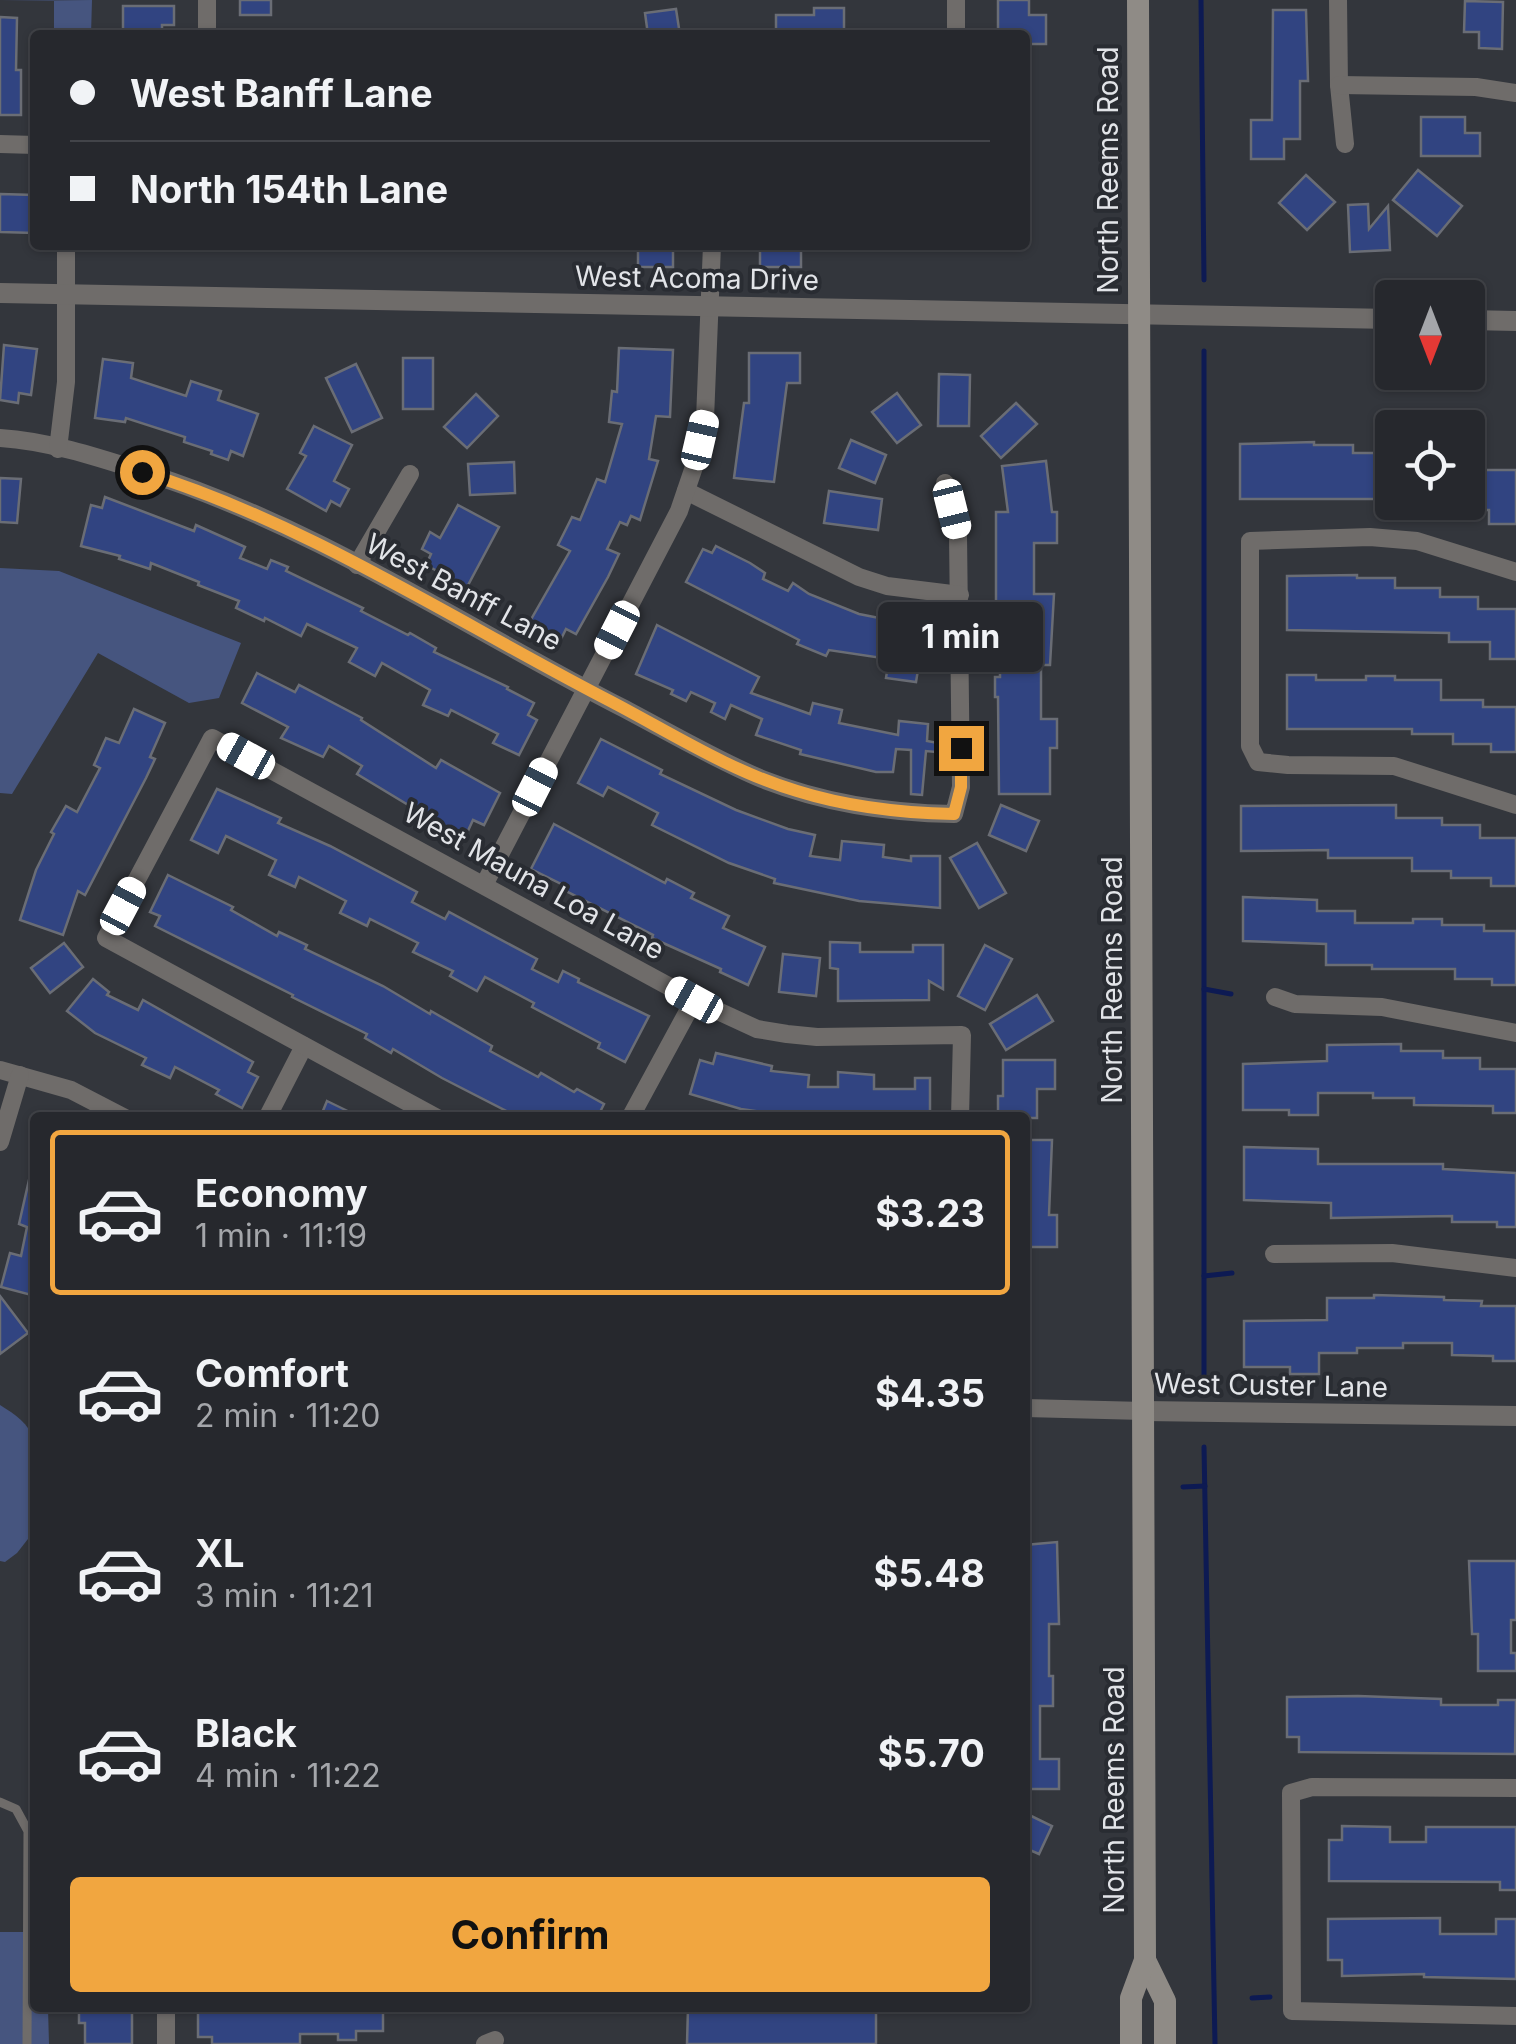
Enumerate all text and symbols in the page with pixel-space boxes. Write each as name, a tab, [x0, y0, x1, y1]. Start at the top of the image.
street label: North Reems Road	[1091, 46, 1125, 294]
text: West Banff Lane	[130, 70, 433, 116]
text: North 154th Lane	[130, 166, 448, 212]
street label: West Acoma Drive	[575, 259, 819, 297]
north arrow	[1375, 280, 1485, 390]
map controls	[1375, 280, 1485, 520]
car	[679, 407, 721, 473]
button: locate	[1375, 410, 1485, 520]
route start	[120, 450, 165, 495]
car	[930, 476, 974, 542]
street label: West Banff Lane	[360, 526, 568, 658]
car	[590, 596, 644, 664]
callout: 1 min	[878, 603, 1044, 673]
text: 1 min	[921, 617, 1000, 656]
route end	[939, 726, 984, 771]
car	[212, 728, 280, 784]
car	[508, 753, 562, 821]
street label: West Mauna Loa Lane	[398, 795, 670, 967]
street label: North Reems Road	[1095, 856, 1129, 1104]
car	[96, 872, 150, 940]
car	[660, 972, 728, 1028]
icon: car	[75, 1168, 165, 1258]
text: Economy	[195, 1170, 368, 1216]
text: $3.23	[875, 1190, 985, 1236]
text: 1 min · 11:19	[195, 1216, 367, 1255]
icon: car	[75, 1348, 165, 1438]
text: Comfort	[195, 1350, 349, 1396]
street label: West Custer Lane	[1154, 1366, 1388, 1404]
text: $4.35	[875, 1370, 985, 1416]
text: 2 min · 11:20	[195, 1396, 380, 1435]
icon: car	[75, 1528, 165, 1618]
text: XL	[195, 1530, 245, 1576]
text: $5.48	[874, 1550, 985, 1596]
text: 3 min · 11:21	[195, 1576, 373, 1615]
street label: North Reems Road	[1097, 1666, 1131, 1914]
icon: car	[75, 1708, 165, 1798]
text: Black	[195, 1710, 297, 1756]
text: $5.70	[878, 1730, 985, 1776]
text: 4 min · 11:22	[195, 1756, 381, 1795]
button: Confirm	[70, 1877, 990, 1992]

